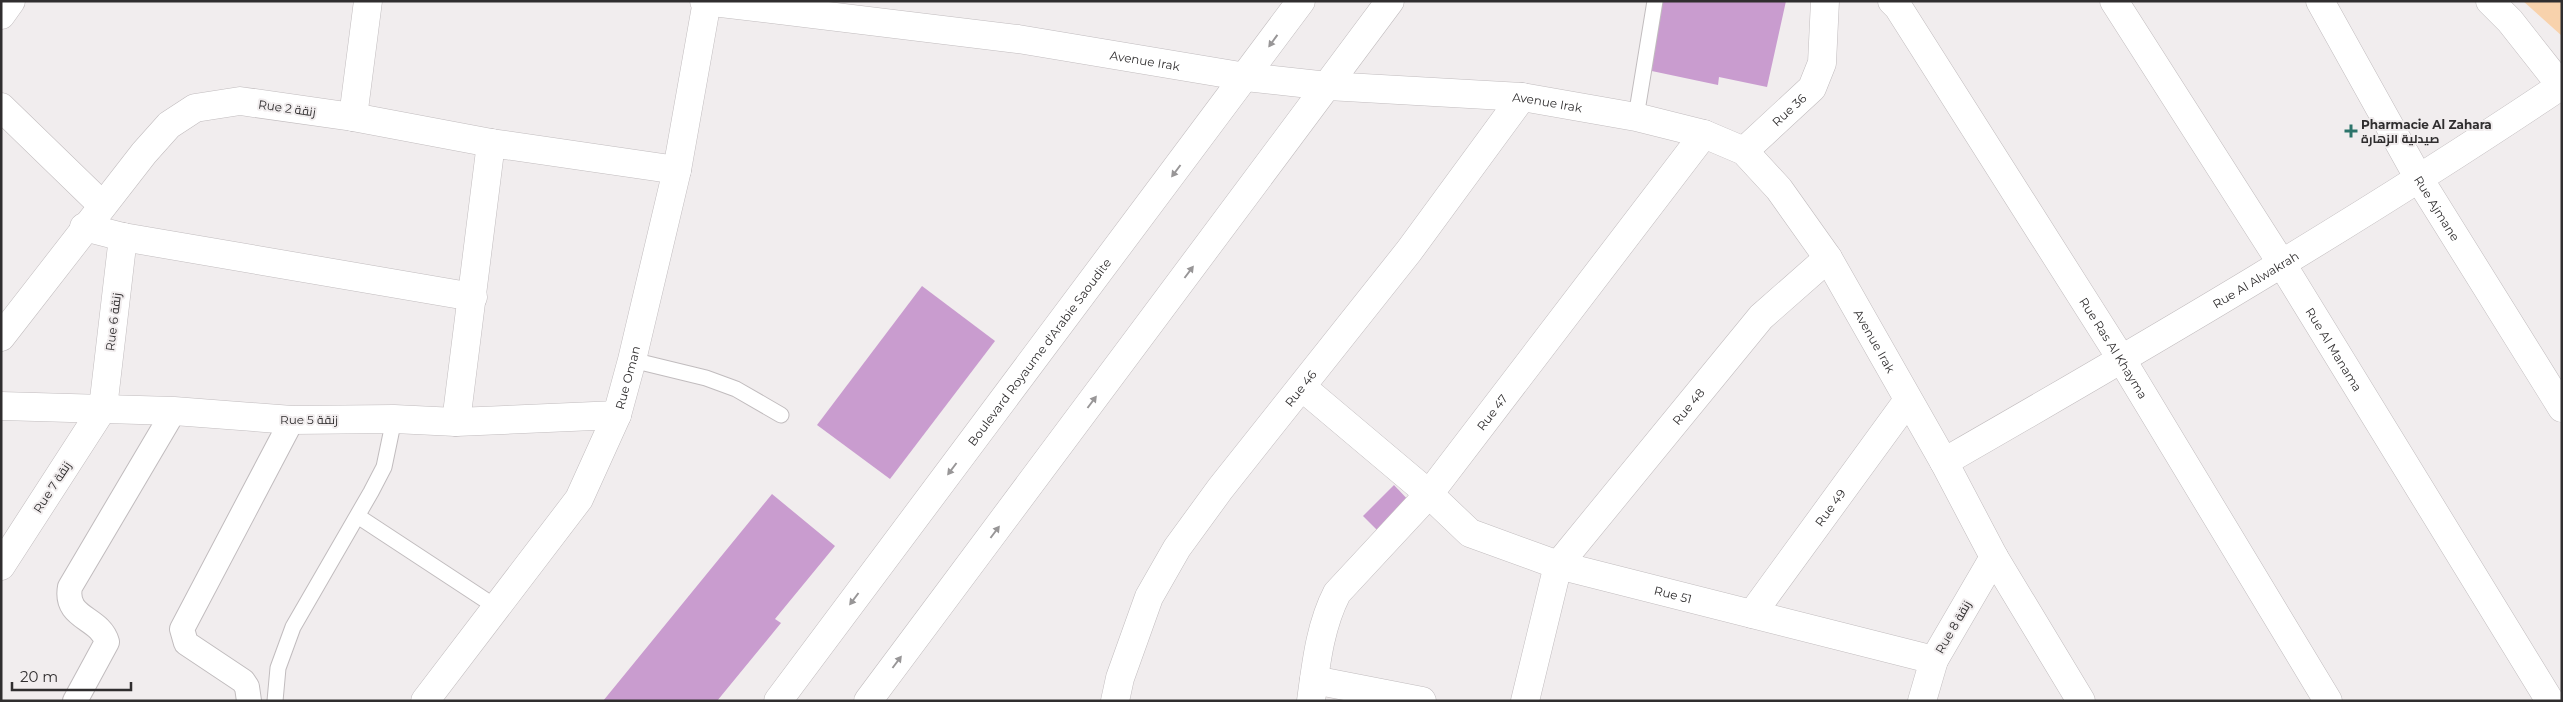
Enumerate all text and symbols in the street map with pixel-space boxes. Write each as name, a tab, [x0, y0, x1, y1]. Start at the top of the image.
one-way arrow	[1267, 34, 1278, 47]
street label: Avenue Irak	[1109, 47, 1182, 74]
street label: Avenue Irak	[1512, 89, 1584, 115]
street label: Rue 36	[1769, 90, 1809, 129]
street label: Rue 2 زنقة	[257, 97, 317, 119]
place label: Pharmacie Al Zahara صيدلية الزهارة	[2361, 117, 2492, 147]
marker: Pharmacie Al Zahara صيدلية الزهارة	[2345, 125, 2357, 137]
one-way arrow	[1170, 164, 1181, 177]
street label: Rue Ajmane	[2411, 173, 2463, 244]
street label: Rue Al Alwakrah	[2210, 248, 2301, 311]
street label: Boulevard Royaume d'Arabie Saoudite	[964, 255, 1114, 448]
one-way arrow	[1184, 266, 1195, 279]
street label: Rue 6 زنقة	[102, 292, 124, 352]
street label: Rue Ras Al Khayma	[2077, 294, 2151, 401]
street label: Rue Al Manama	[2303, 304, 2366, 394]
street label: Avenue Irak	[1851, 306, 1899, 376]
street label: Rue Oman	[611, 344, 643, 411]
street label: Rue 46	[1281, 367, 1319, 409]
street label: Rue 48	[1668, 385, 1707, 428]
street label: Rue 47	[1473, 391, 1510, 433]
one-way arrow	[1087, 395, 1097, 409]
street label: Rue 5 زنقة	[280, 412, 338, 427]
street label: Rue 7 زنقة	[30, 458, 74, 516]
one-way arrow	[947, 462, 957, 476]
street label: Rue 49	[1811, 486, 1848, 529]
one-way arrow	[989, 526, 1000, 539]
street label: Rue 51	[1653, 582, 1694, 606]
one-way arrow	[849, 592, 859, 606]
street label: Rue 8 زنقة	[1932, 598, 1974, 656]
one-way arrow	[892, 655, 902, 669]
scale bar	[12, 660, 131, 692]
text: 20 m	[20, 667, 58, 686]

